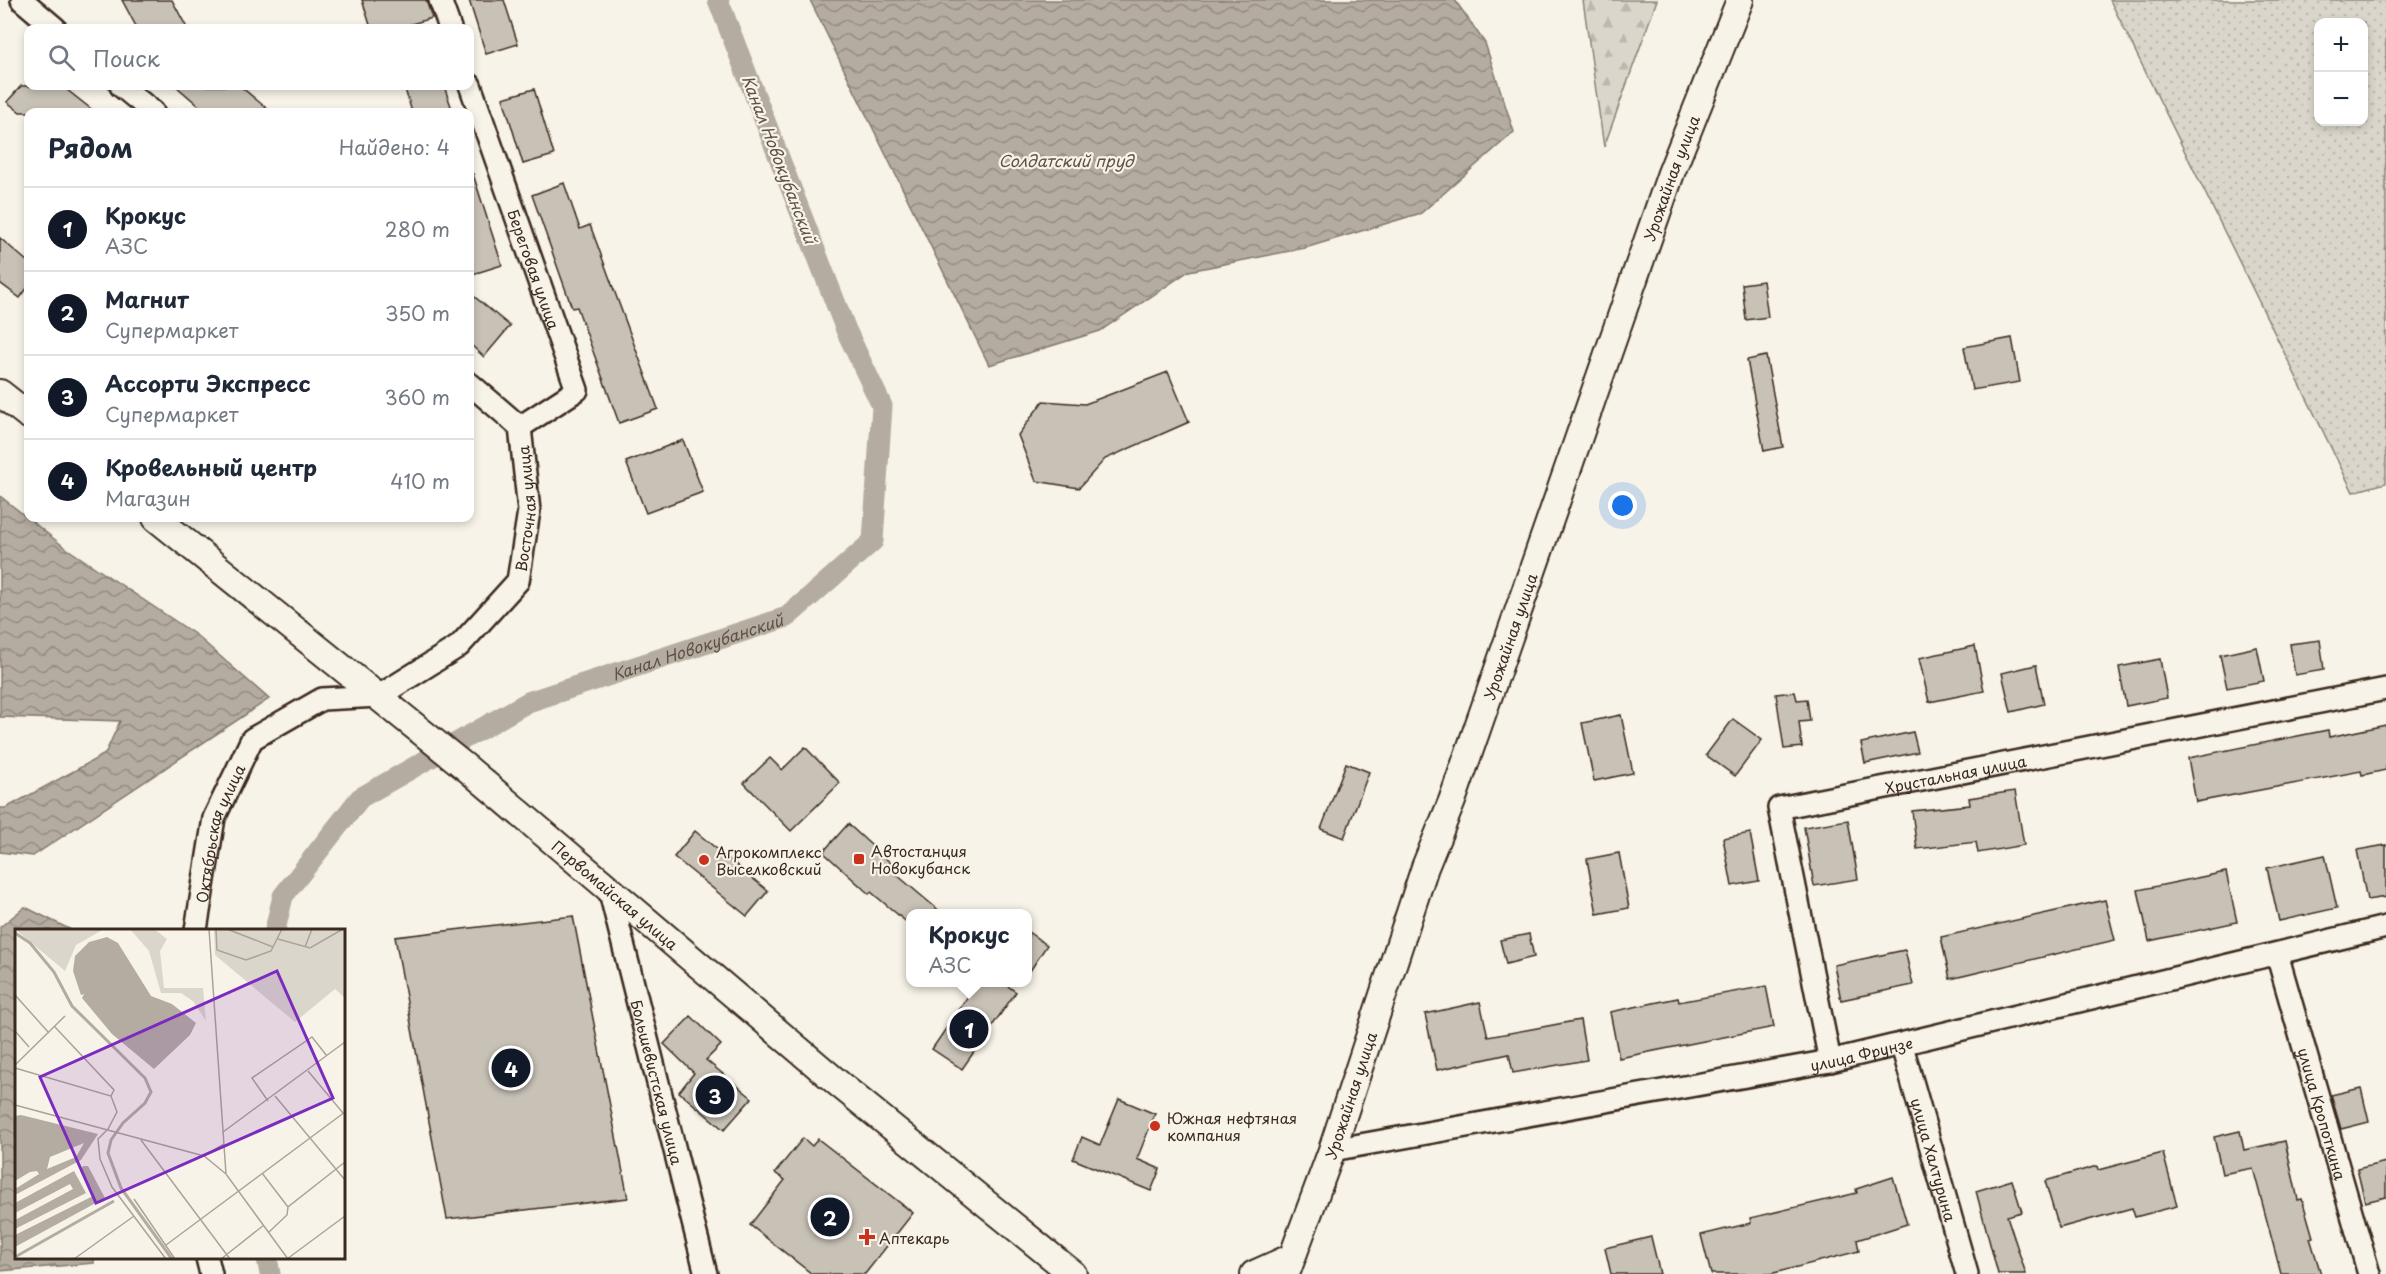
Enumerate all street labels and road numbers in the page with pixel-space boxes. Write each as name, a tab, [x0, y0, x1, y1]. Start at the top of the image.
street label: Урожайная улица	[1637, 111, 1705, 244]
street label: Береговая улица	[503, 206, 566, 333]
street label: Восточная улица	[508, 444, 541, 573]
street label: Урожайная улица	[1477, 569, 1542, 703]
street label: Хрустальная улица	[1883, 748, 2029, 798]
street label: Октябрьская улица	[189, 760, 250, 904]
street label: Первомайская улица	[547, 834, 684, 955]
street label: Большевистская улица	[626, 997, 690, 1168]
street label: Урожайная улица	[1318, 1028, 1382, 1162]
street label: улица Фрунзе	[1808, 1030, 1915, 1076]
street label: улица Кропоткина	[2293, 1045, 2353, 1183]
street label: улица Халтурина	[1906, 1095, 1963, 1225]

